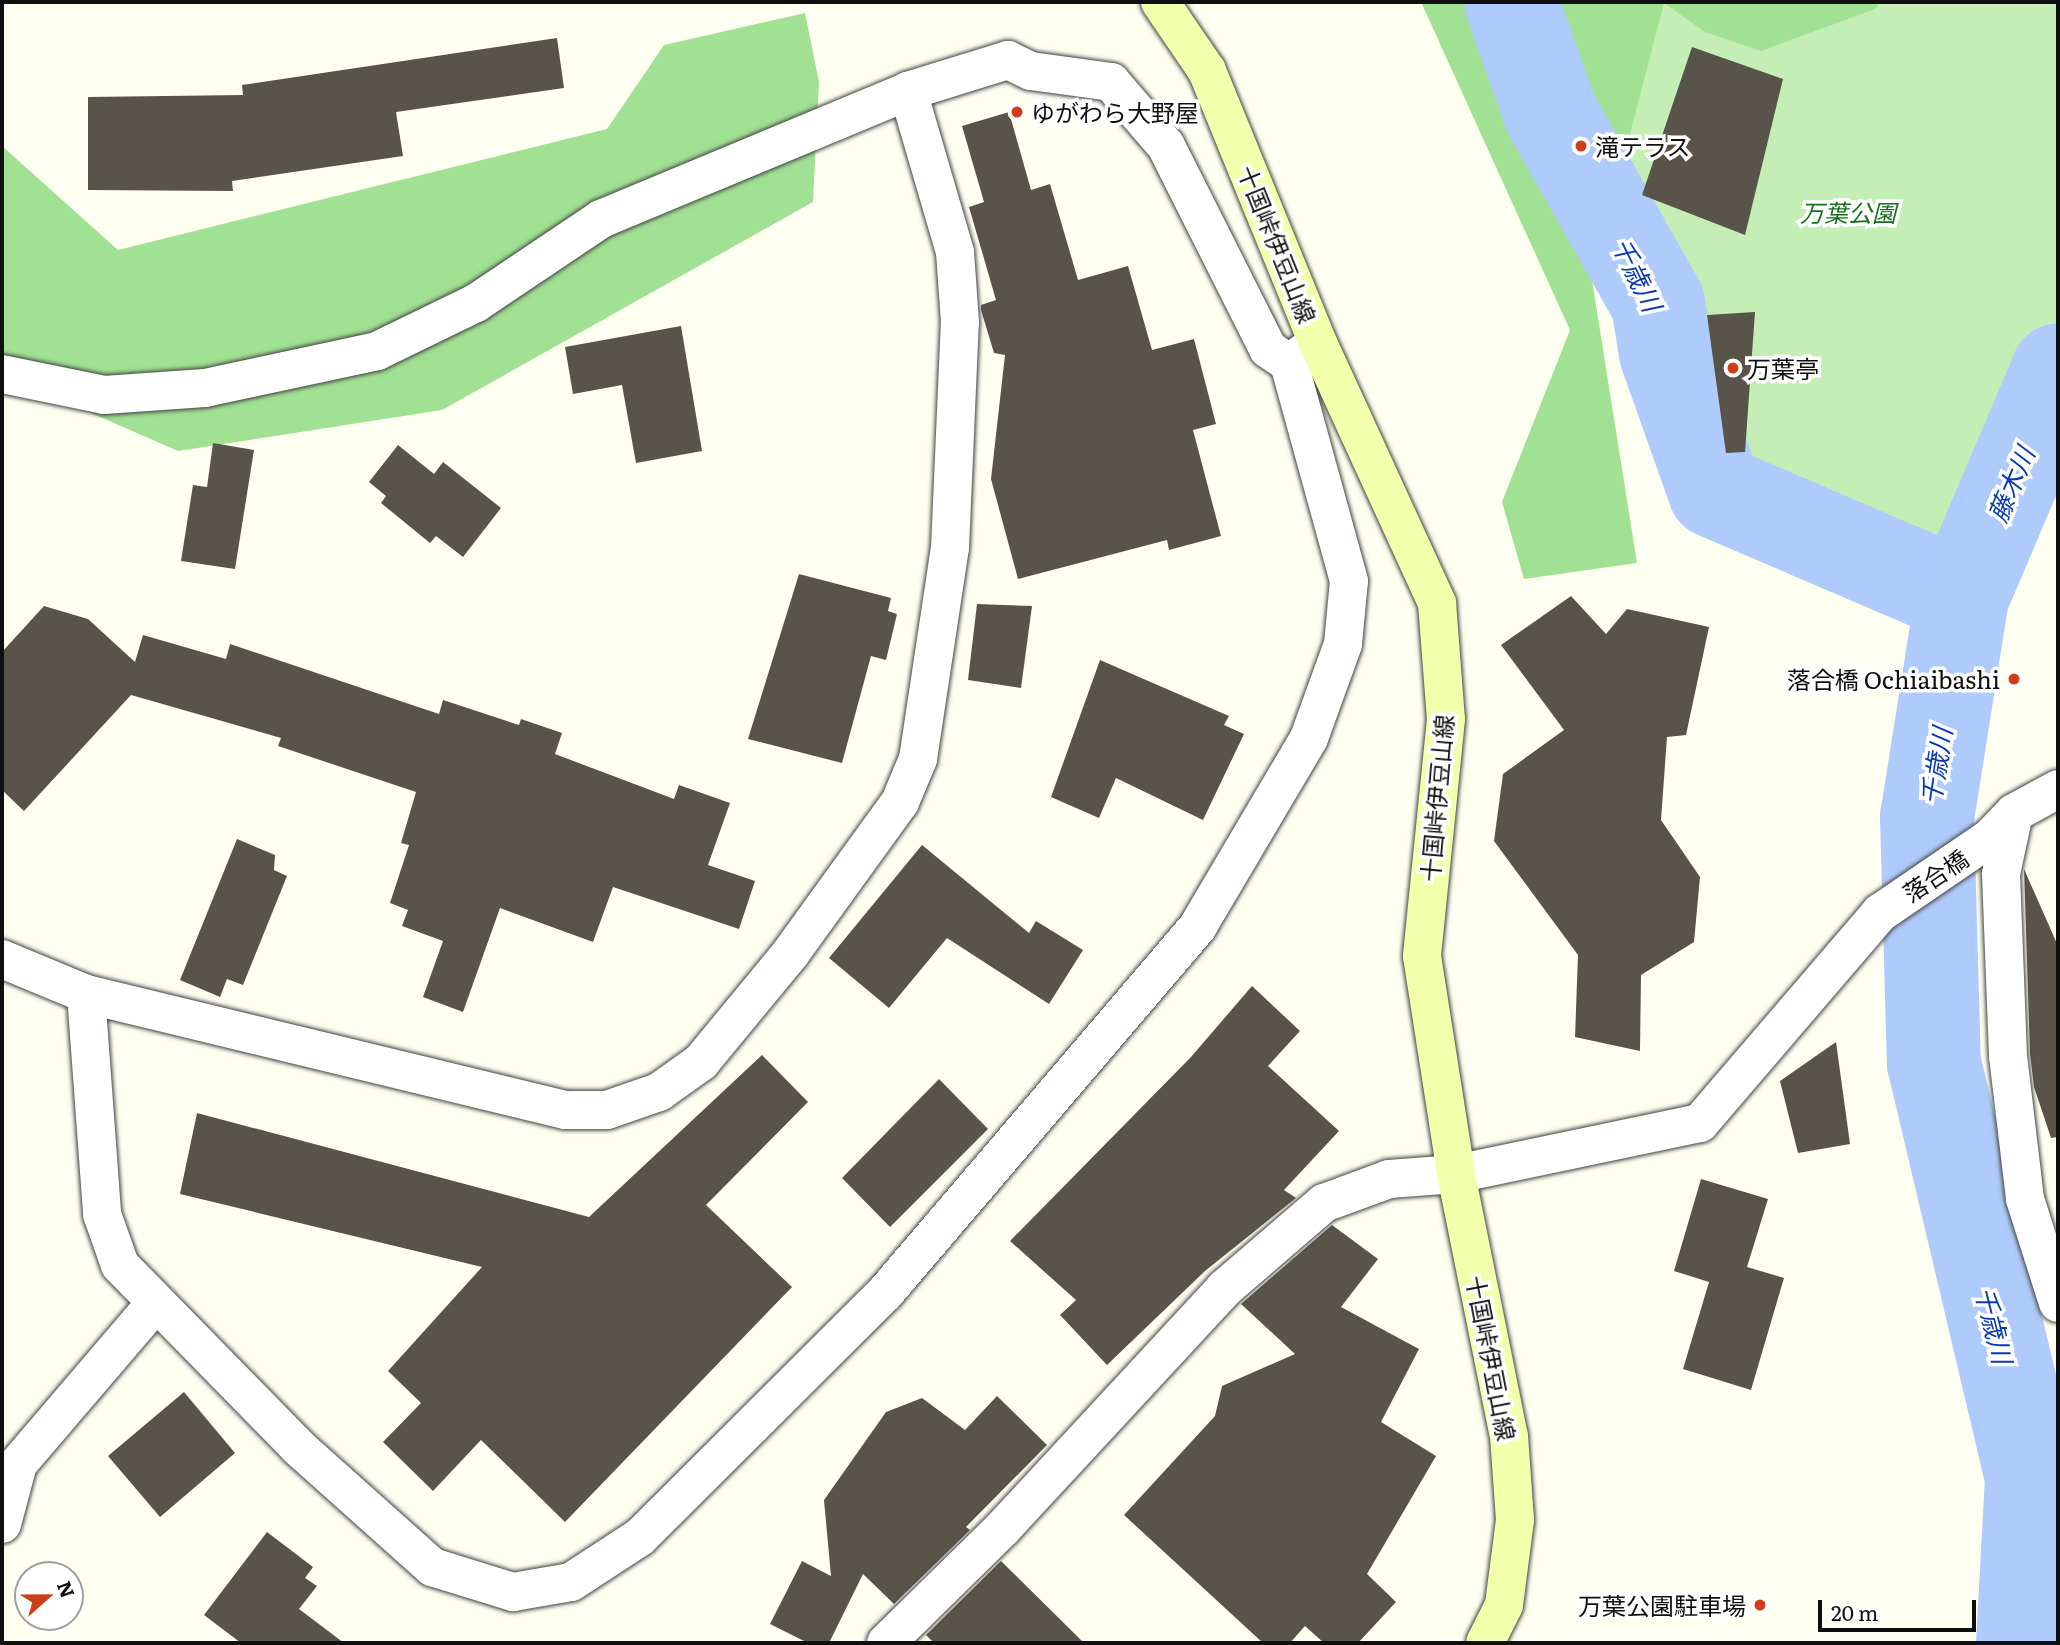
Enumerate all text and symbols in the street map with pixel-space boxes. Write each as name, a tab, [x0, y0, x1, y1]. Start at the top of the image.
place label: ゆがわら大野屋	[1031, 98, 1199, 126]
marker: ゆがわら大野屋	[1009, 104, 1025, 120]
place label: 滝テラス	[1595, 132, 1691, 160]
marker: 滝テラス	[1573, 138, 1589, 154]
street label: 十国峠伊豆山線	[1233, 161, 1323, 327]
park label: 万葉公園	[1800, 198, 1896, 226]
water label: 千歳川	[1607, 232, 1669, 316]
place label: 万葉亭	[1747, 354, 1819, 382]
marker: 万葉亭	[1725, 360, 1741, 376]
water label: 藤木川	[1980, 442, 2040, 526]
place label: 落合橋 Ochiaibashi	[1787, 665, 2000, 693]
marker: 落合橋 Ochiaibashi	[2006, 671, 2022, 687]
street label: 十国峠伊豆山線	[1414, 713, 1458, 883]
water label: 千歳川	[1913, 725, 1957, 807]
street label: 落合橋	[1897, 843, 1973, 907]
street label: 十国峠伊豆山線	[1462, 1273, 1522, 1443]
water label: 千歳川	[1970, 1283, 2020, 1367]
north arrow	[14, 1561, 84, 1631]
text: N	[51, 1577, 83, 1602]
scale bar	[1822, 1586, 1980, 1630]
place label: 万葉公園駐車場	[1578, 1591, 1746, 1619]
text: 20 m	[1831, 1596, 1878, 1627]
marker: 万葉公園駐車場	[1752, 1597, 1768, 1613]

